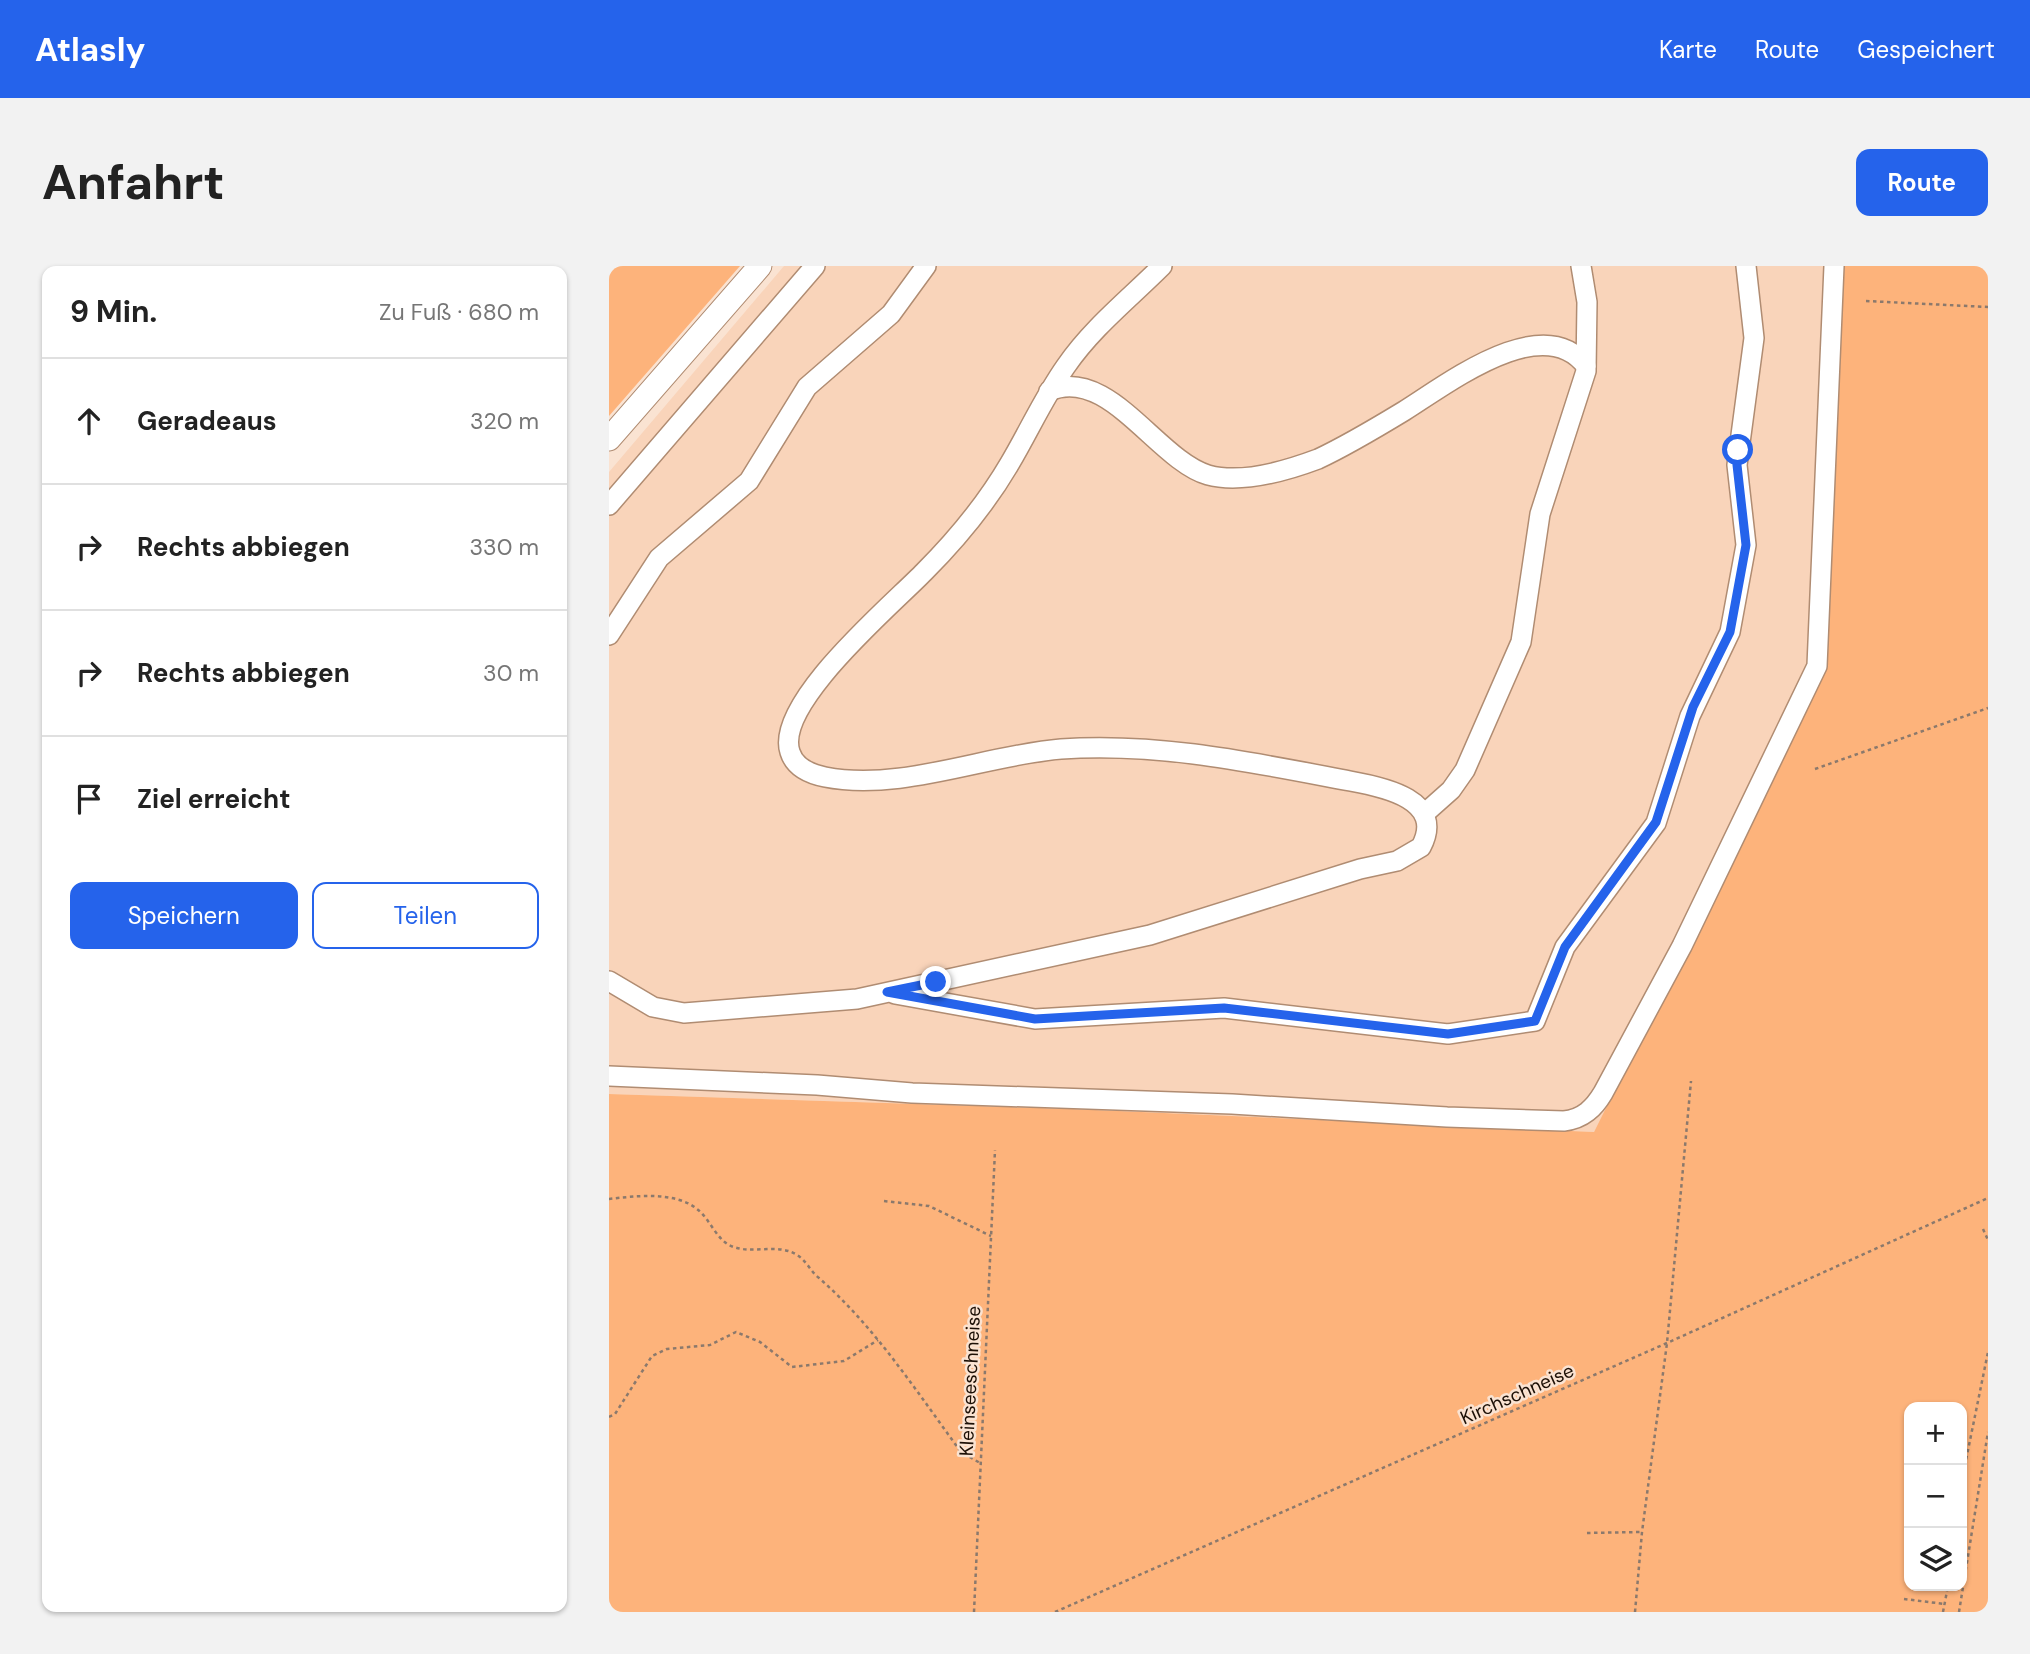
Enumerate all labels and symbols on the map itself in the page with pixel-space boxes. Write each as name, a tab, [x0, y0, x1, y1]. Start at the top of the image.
route start	[1722, 434, 1753, 465]
route end	[920, 966, 951, 997]
street label: Kleinseeschneise	[954, 1305, 986, 1457]
street label: Kirchschneise	[1456, 1358, 1578, 1430]

